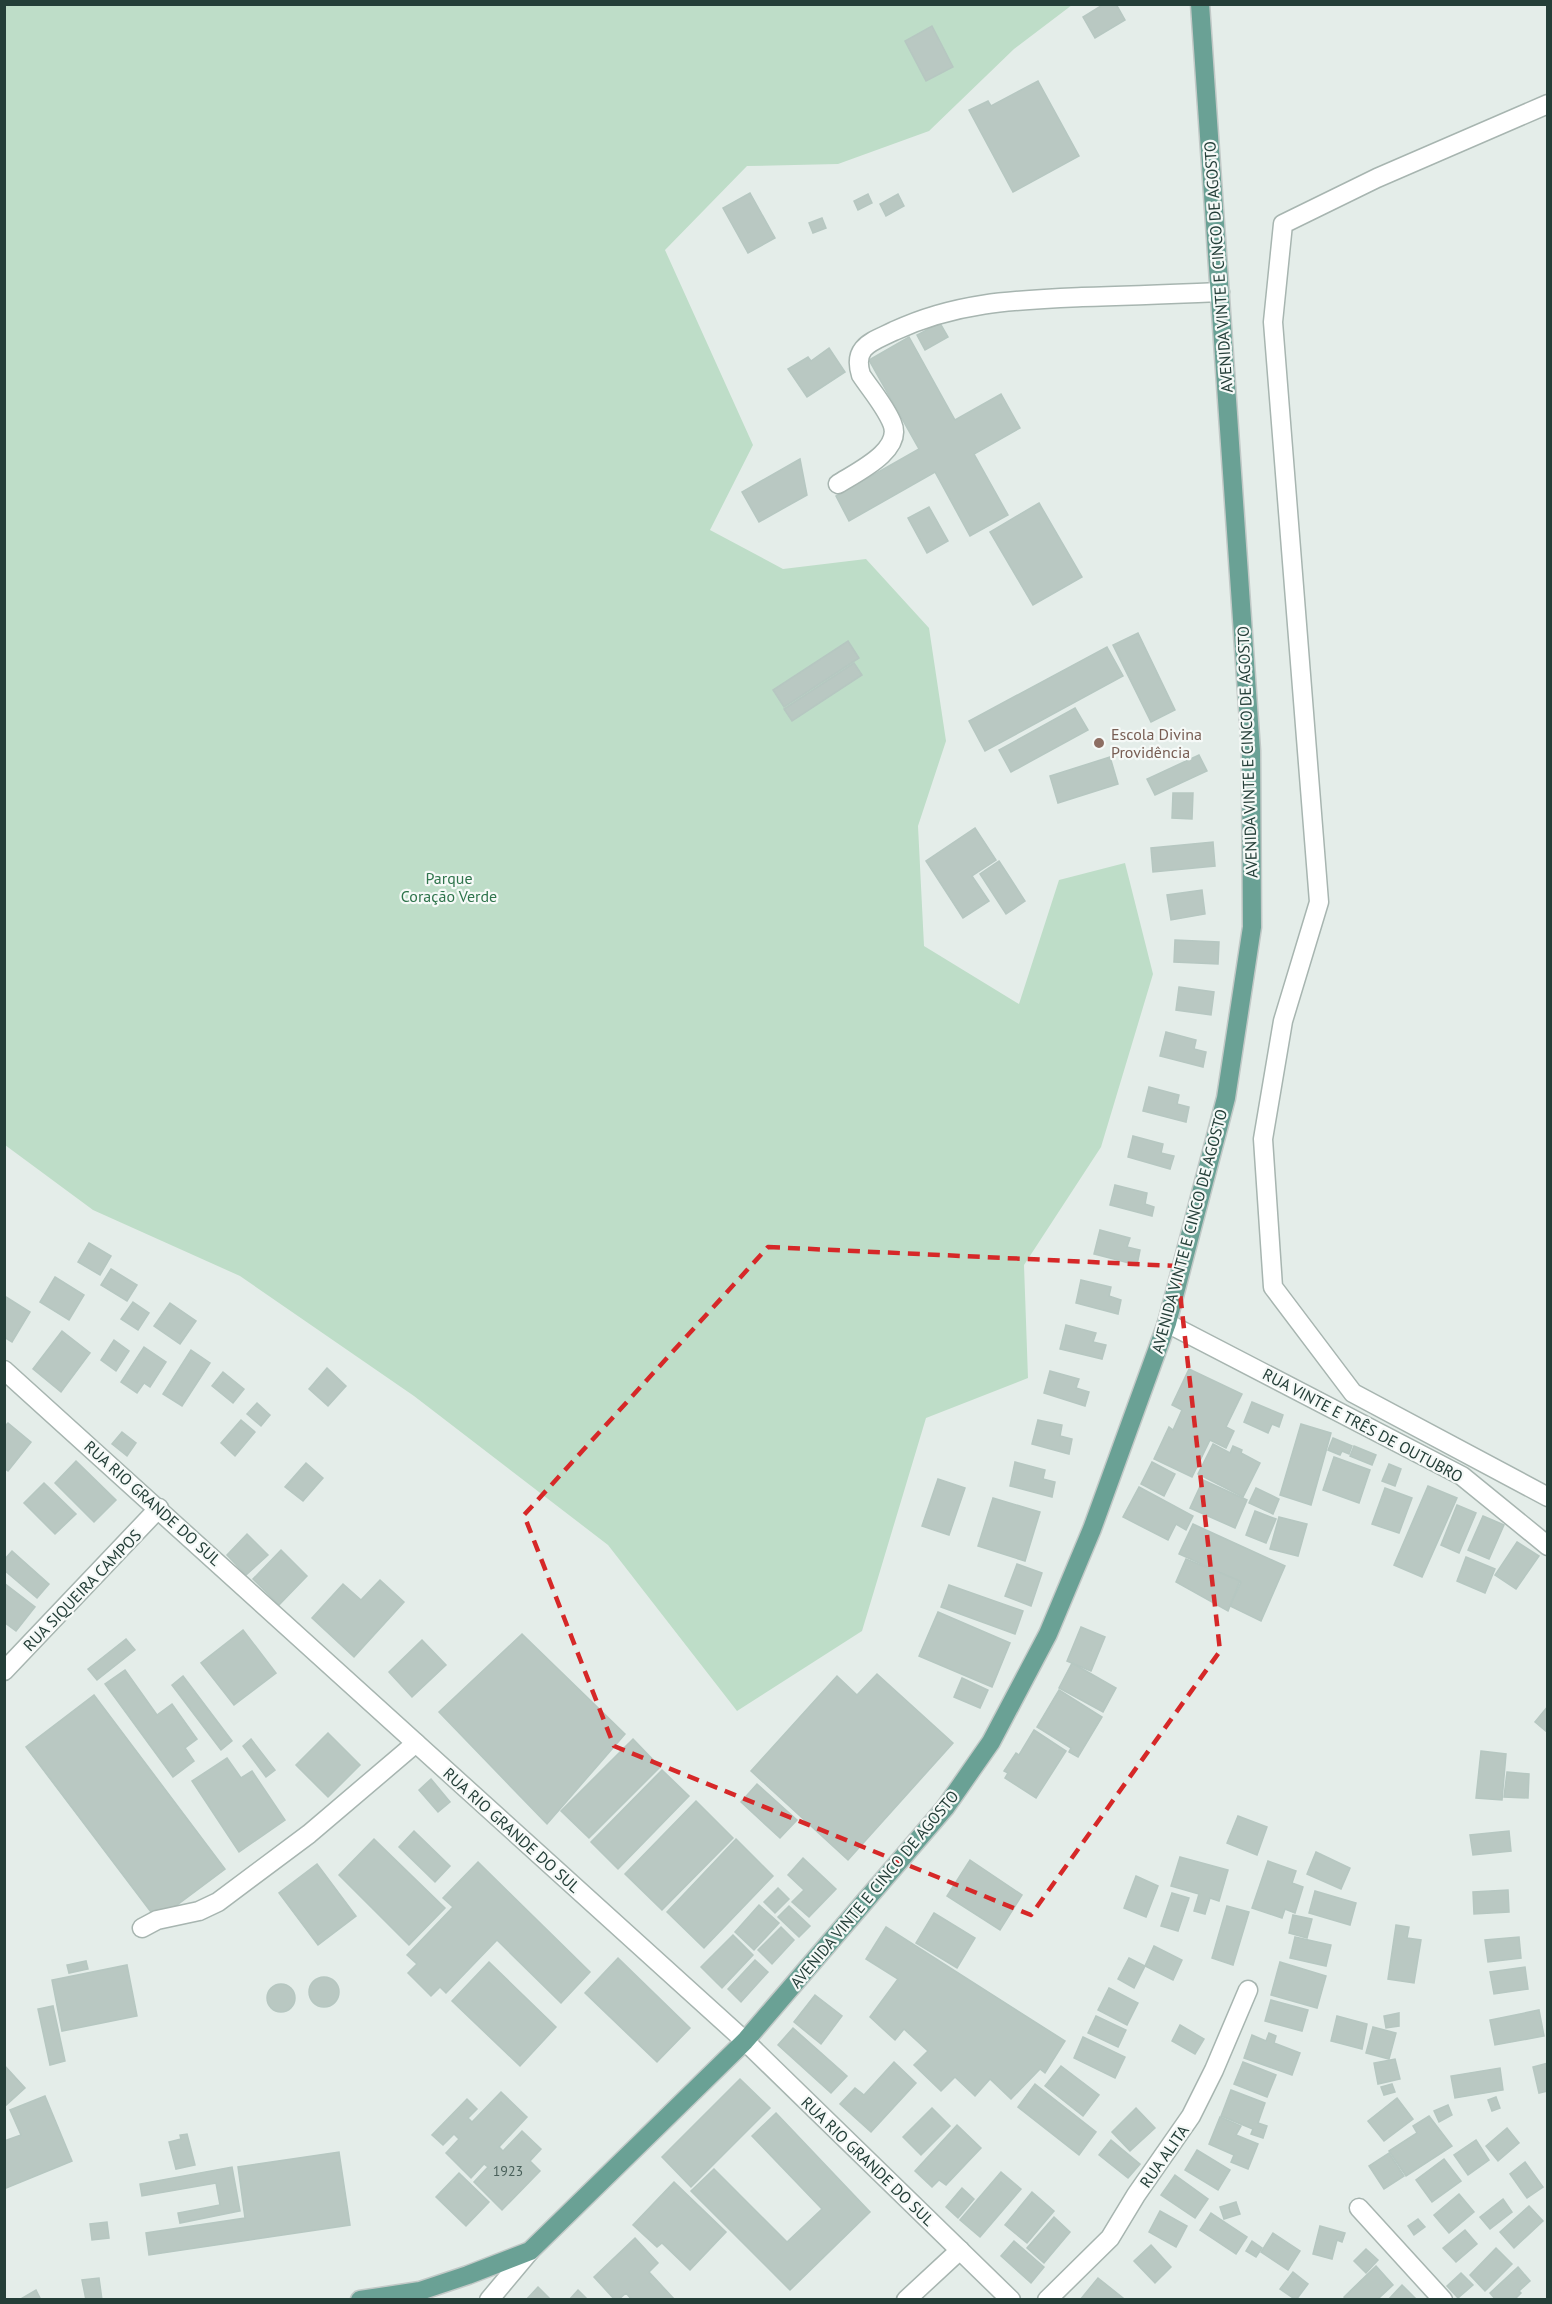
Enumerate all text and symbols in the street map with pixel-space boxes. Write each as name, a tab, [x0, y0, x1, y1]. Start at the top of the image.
street label: AVENIDA VINTE E CINCO DE AGOSTO	[1199, 141, 1237, 393]
street label: AVENIDA VINTE E CINCO DE AGOSTO	[1233, 626, 1261, 878]
place label: Escola Divina Providência	[1111, 724, 1202, 762]
marker: Escola Divina Providência	[1092, 736, 1106, 750]
park label: Parque Coração Verde	[401, 868, 497, 906]
street label: AVENIDA VINTE E CINCO DE AGOSTO	[1147, 1107, 1231, 1355]
street label: RUA VINTE E TRÊS DE OUTUBRO	[1259, 1364, 1467, 1486]
street label: RUA RIO GRANDE DO SUL	[80, 1436, 226, 1570]
street label: RUA SIQUEIRA CAMPOS	[19, 1525, 145, 1655]
street label: RUA RIO GRANDE DO SUL	[439, 1763, 585, 1897]
street label: AVENIDA VINTE E CINCO DE AGOSTO	[785, 1786, 963, 1992]
street label: RUA RIO GRANDE DO SUL	[797, 2092, 939, 2230]
street label: RUA ALITA	[1135, 2120, 1193, 2191]
house number: 1923	[493, 2162, 523, 2180]

